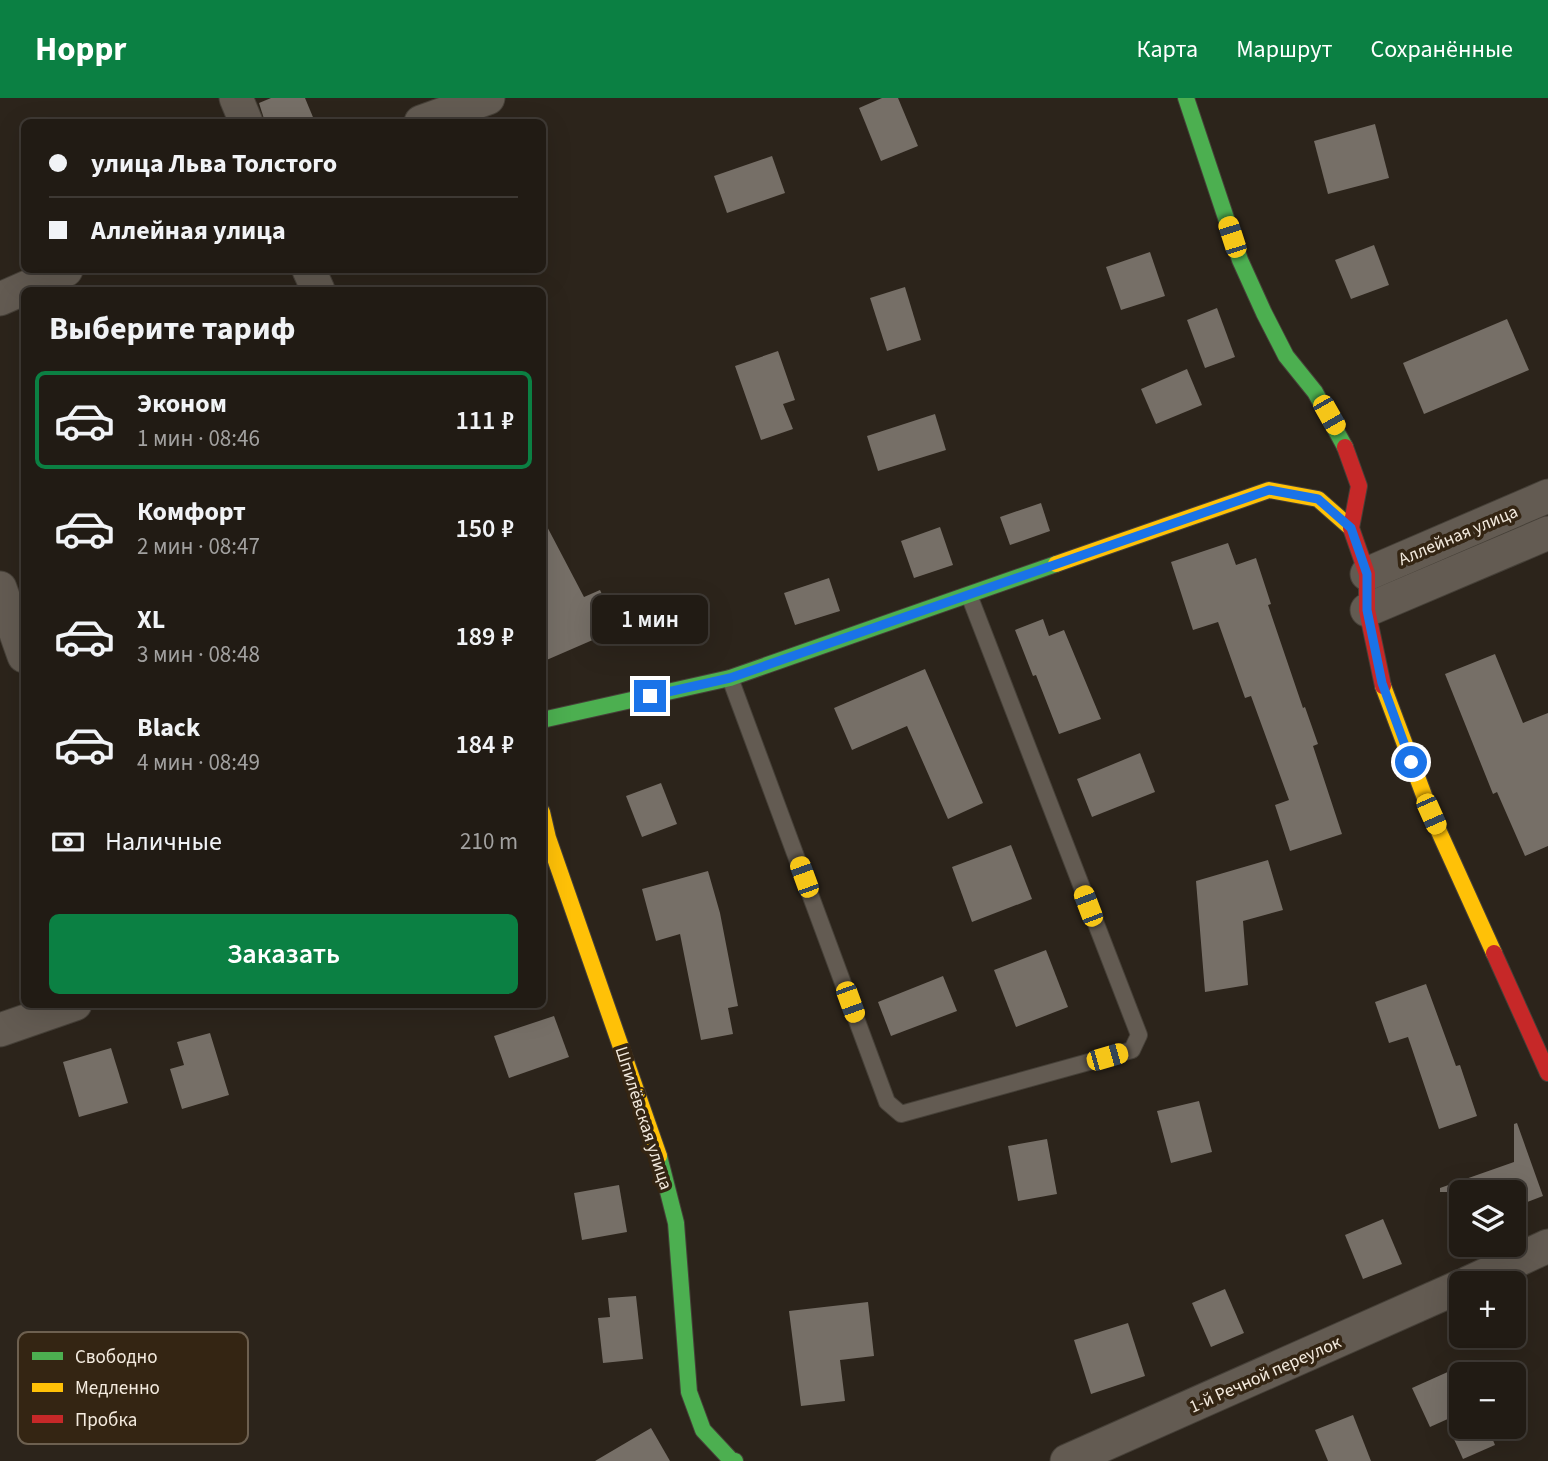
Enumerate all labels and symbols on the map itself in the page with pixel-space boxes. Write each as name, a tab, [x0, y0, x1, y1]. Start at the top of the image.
car	[1216, 214, 1249, 260]
car	[1310, 392, 1349, 438]
street label: Аллейная улица	[1395, 499, 1522, 572]
callout: 1 мин	[592, 594, 708, 644]
route end	[634, 680, 666, 712]
route start	[1395, 746, 1427, 778]
car	[1413, 791, 1450, 837]
car	[787, 854, 822, 900]
car	[1071, 883, 1106, 929]
car	[833, 979, 868, 1025]
car	[1084, 1041, 1131, 1073]
street label: Шпилёвская улица	[609, 1043, 679, 1193]
street label: 1-й Речной переулок	[1185, 1330, 1345, 1419]
legend	[18, 1332, 248, 1444]
text: Свободно	[75, 1344, 158, 1371]
text: Медленно	[75, 1375, 160, 1402]
text: Пробка	[75, 1407, 137, 1434]

